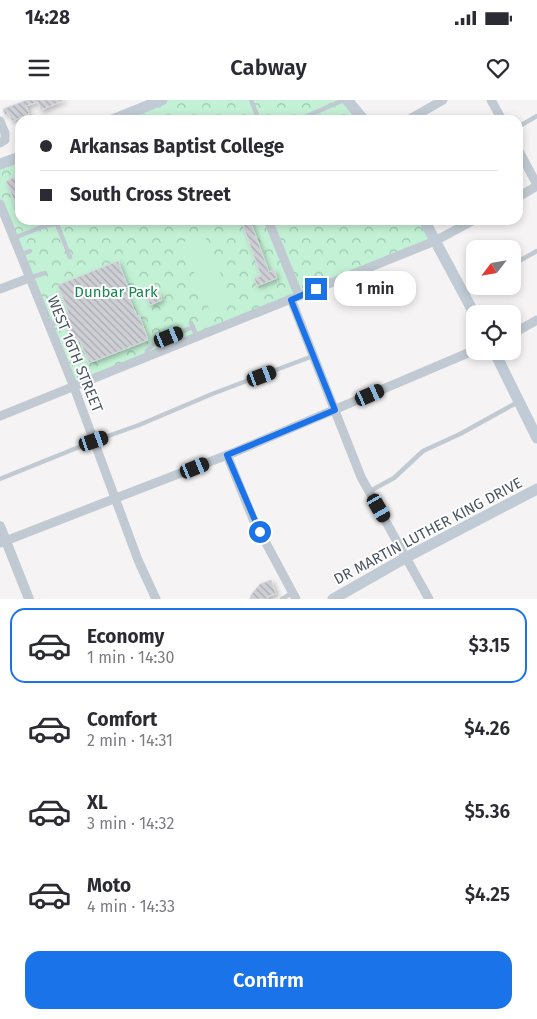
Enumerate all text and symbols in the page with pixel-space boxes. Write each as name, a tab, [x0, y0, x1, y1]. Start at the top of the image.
text: 14:28	[25, 6, 70, 29]
icon: menu	[25, 54, 53, 82]
text: Cabway	[230, 54, 307, 81]
icon: heart	[484, 54, 512, 82]
text: Arkansas Baptist College	[70, 135, 284, 158]
text: South Cross Street	[70, 183, 231, 206]
north arrow	[466, 240, 521, 295]
map controls	[466, 240, 521, 360]
callout: 1 min	[334, 272, 416, 306]
route end	[305, 278, 327, 300]
text: 1 min	[356, 279, 394, 298]
park label: Dunbar Park	[74, 283, 158, 301]
street label: WEST 16TH STREET	[43, 293, 107, 415]
button: locate	[466, 305, 521, 360]
car	[152, 324, 185, 350]
car	[245, 364, 278, 388]
car	[353, 382, 386, 408]
car	[77, 429, 110, 453]
car	[178, 455, 211, 481]
street label: DR MARTIN LUTHER KING DRIVE	[331, 474, 525, 588]
car	[365, 491, 392, 525]
route start	[249, 521, 271, 543]
icon: car	[27, 623, 72, 668]
text: Economy	[87, 625, 164, 648]
text: $3.15	[469, 634, 510, 657]
text: 1 min · 14:30	[87, 648, 174, 667]
icon: car	[27, 706, 72, 751]
text: Comfort	[87, 708, 157, 731]
text: $4.26	[464, 717, 510, 740]
text: 2 min · 14:31	[87, 731, 173, 750]
icon: car	[27, 789, 72, 834]
text: XL	[87, 791, 108, 814]
text: $5.36	[464, 800, 510, 823]
text: 3 min · 14:32	[87, 814, 174, 833]
icon: car	[27, 872, 72, 917]
text: Moto	[87, 874, 131, 897]
text: $4.25	[465, 883, 510, 906]
text: 4 min · 14:33	[87, 897, 175, 916]
button: Confirm	[25, 951, 512, 1009]

